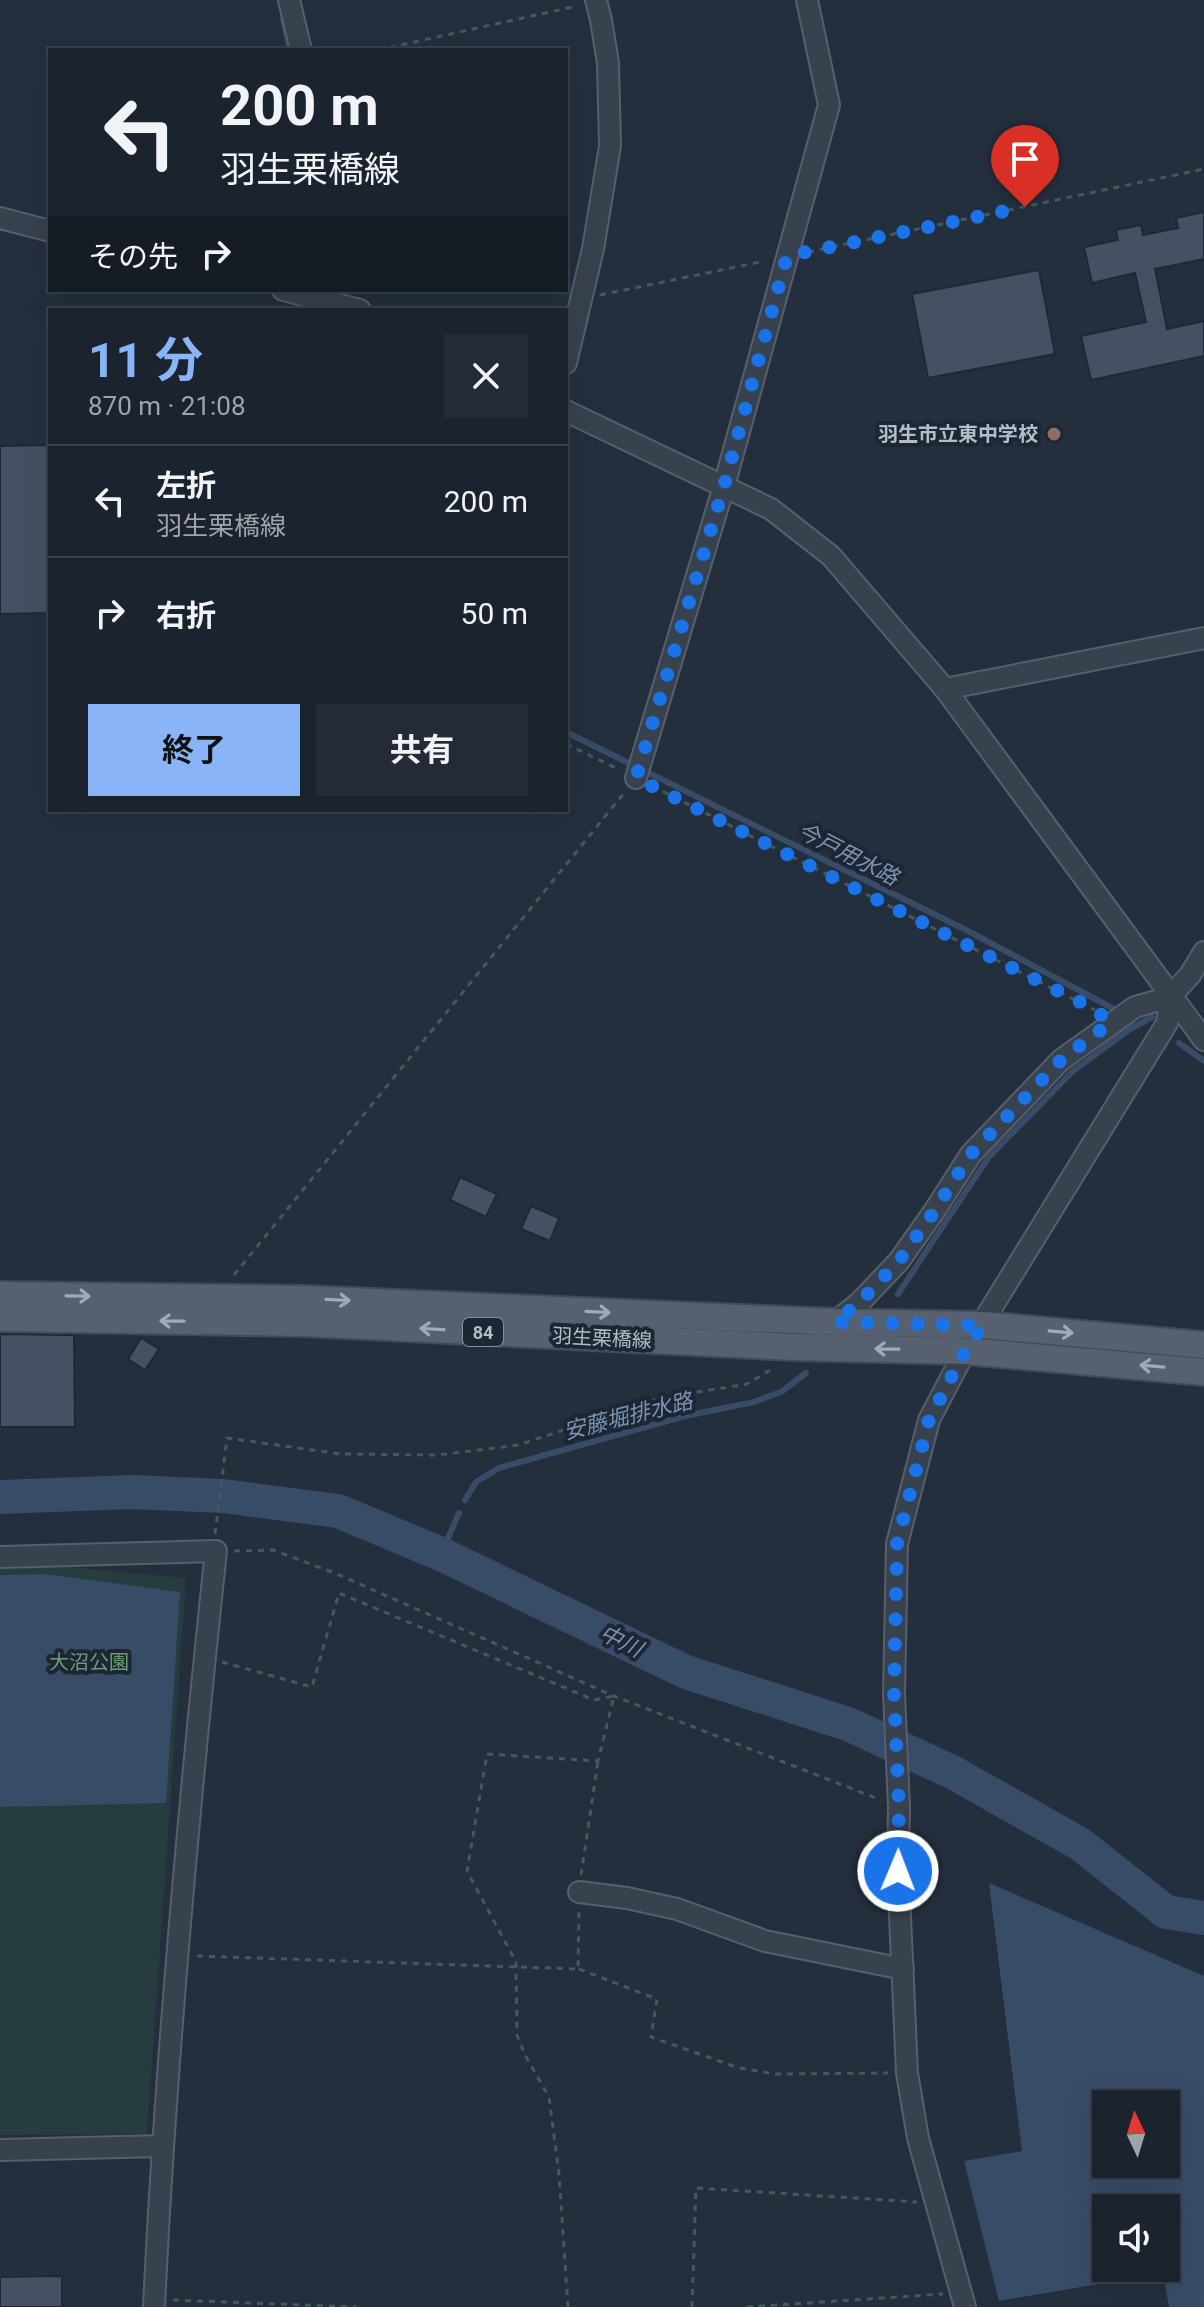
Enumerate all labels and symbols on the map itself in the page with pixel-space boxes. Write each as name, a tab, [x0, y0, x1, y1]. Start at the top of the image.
pin	[991, 125, 1059, 207]
place label: 羽生市立東中学校	[878, 422, 1038, 446]
marker: 羽生市立東中学校	[1045, 425, 1063, 443]
water label: 今戸用水路	[793, 818, 904, 891]
one-way arrow	[64, 1288, 91, 1303]
one-way arrow	[324, 1293, 351, 1308]
one-way arrow	[584, 1304, 611, 1319]
one-way arrow	[159, 1313, 186, 1329]
road number: 84	[463, 1318, 503, 1346]
one-way arrow	[419, 1322, 446, 1337]
street label: 羽生栗橋線	[551, 1323, 653, 1353]
one-way arrow	[1047, 1324, 1074, 1339]
one-way arrow	[874, 1341, 901, 1357]
one-way arrow	[1140, 1358, 1166, 1373]
water label: 安藤堀排水路	[561, 1387, 697, 1444]
water label: 中川	[596, 1620, 648, 1663]
park label: 大沼公園	[49, 1650, 129, 1674]
position arrow	[856, 1829, 940, 1913]
north arrow	[1092, 2090, 1180, 2178]

